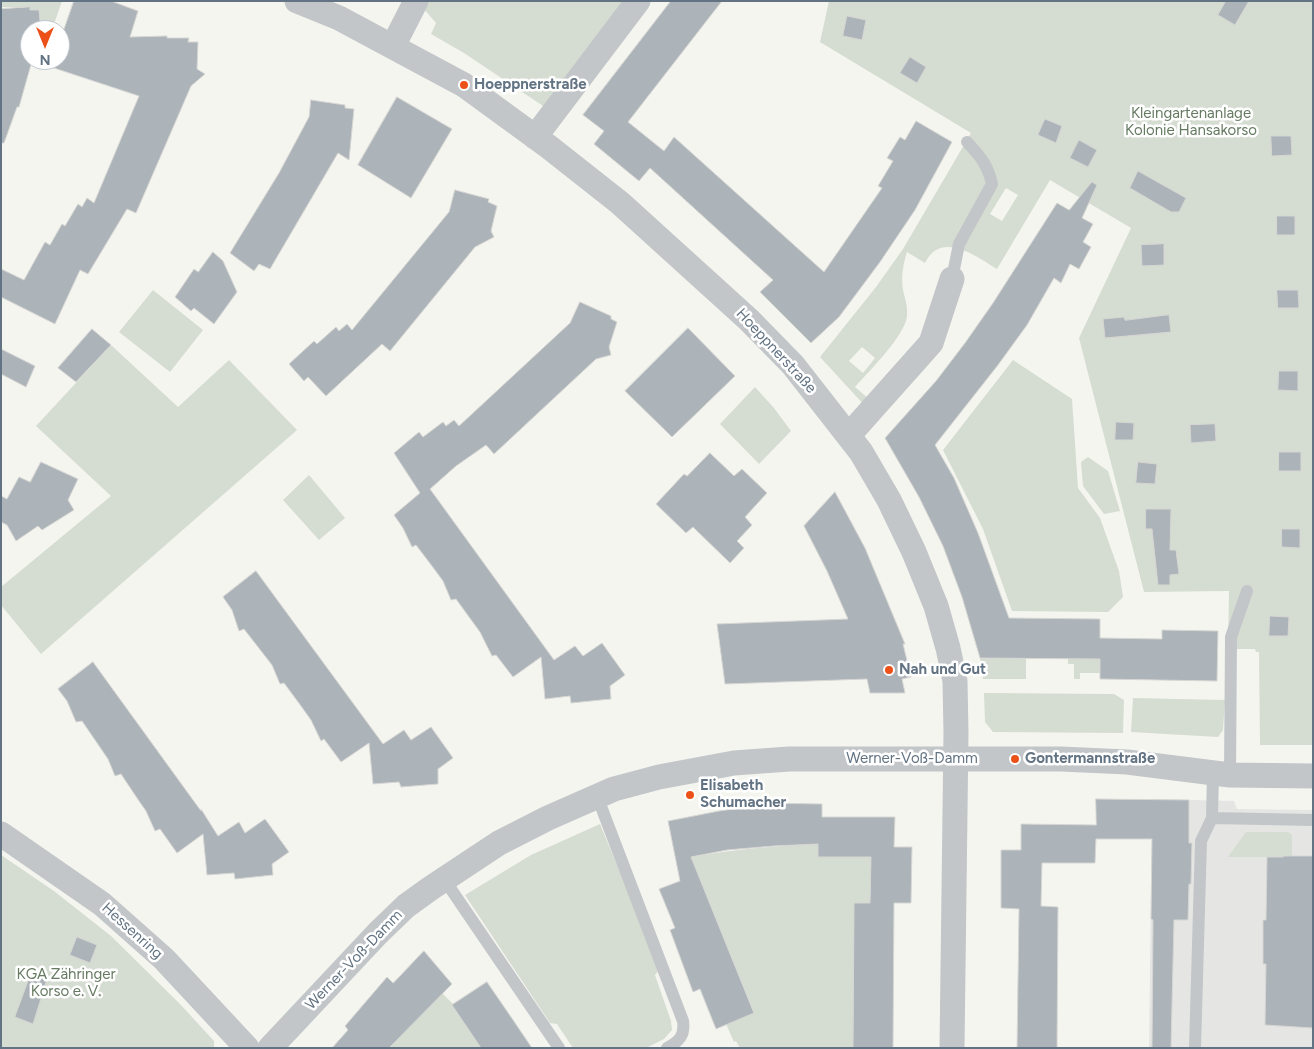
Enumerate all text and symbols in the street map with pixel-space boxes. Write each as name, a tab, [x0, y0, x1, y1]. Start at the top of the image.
north arrow	[20, 20, 70, 70]
text: N	[40, 51, 50, 68]
place label: Hoeppnerstraße	[474, 76, 587, 94]
marker: Hoeppnerstraße	[458, 79, 470, 91]
park label: Kleingartenanlage Kolonie Hansakorso	[1125, 105, 1257, 140]
street label: Hoeppnerstraße	[732, 305, 820, 397]
place label: Nah und Gut	[899, 661, 986, 679]
marker: Nah und Gut	[883, 664, 895, 676]
street label: Werner-Voß-Damm	[846, 750, 978, 768]
place label: Gontermannstraße	[1025, 750, 1155, 768]
marker: Gontermannstraße	[1009, 753, 1021, 765]
place label: Elisabeth Schumacher	[700, 777, 786, 812]
marker: Elisabeth Schumacher	[684, 789, 696, 801]
street label: Hessenring	[98, 899, 166, 963]
street label: Werner-Voß-Damm	[302, 906, 406, 1014]
park label: KGA Zähringer Korso e. V.	[17, 966, 115, 1001]

